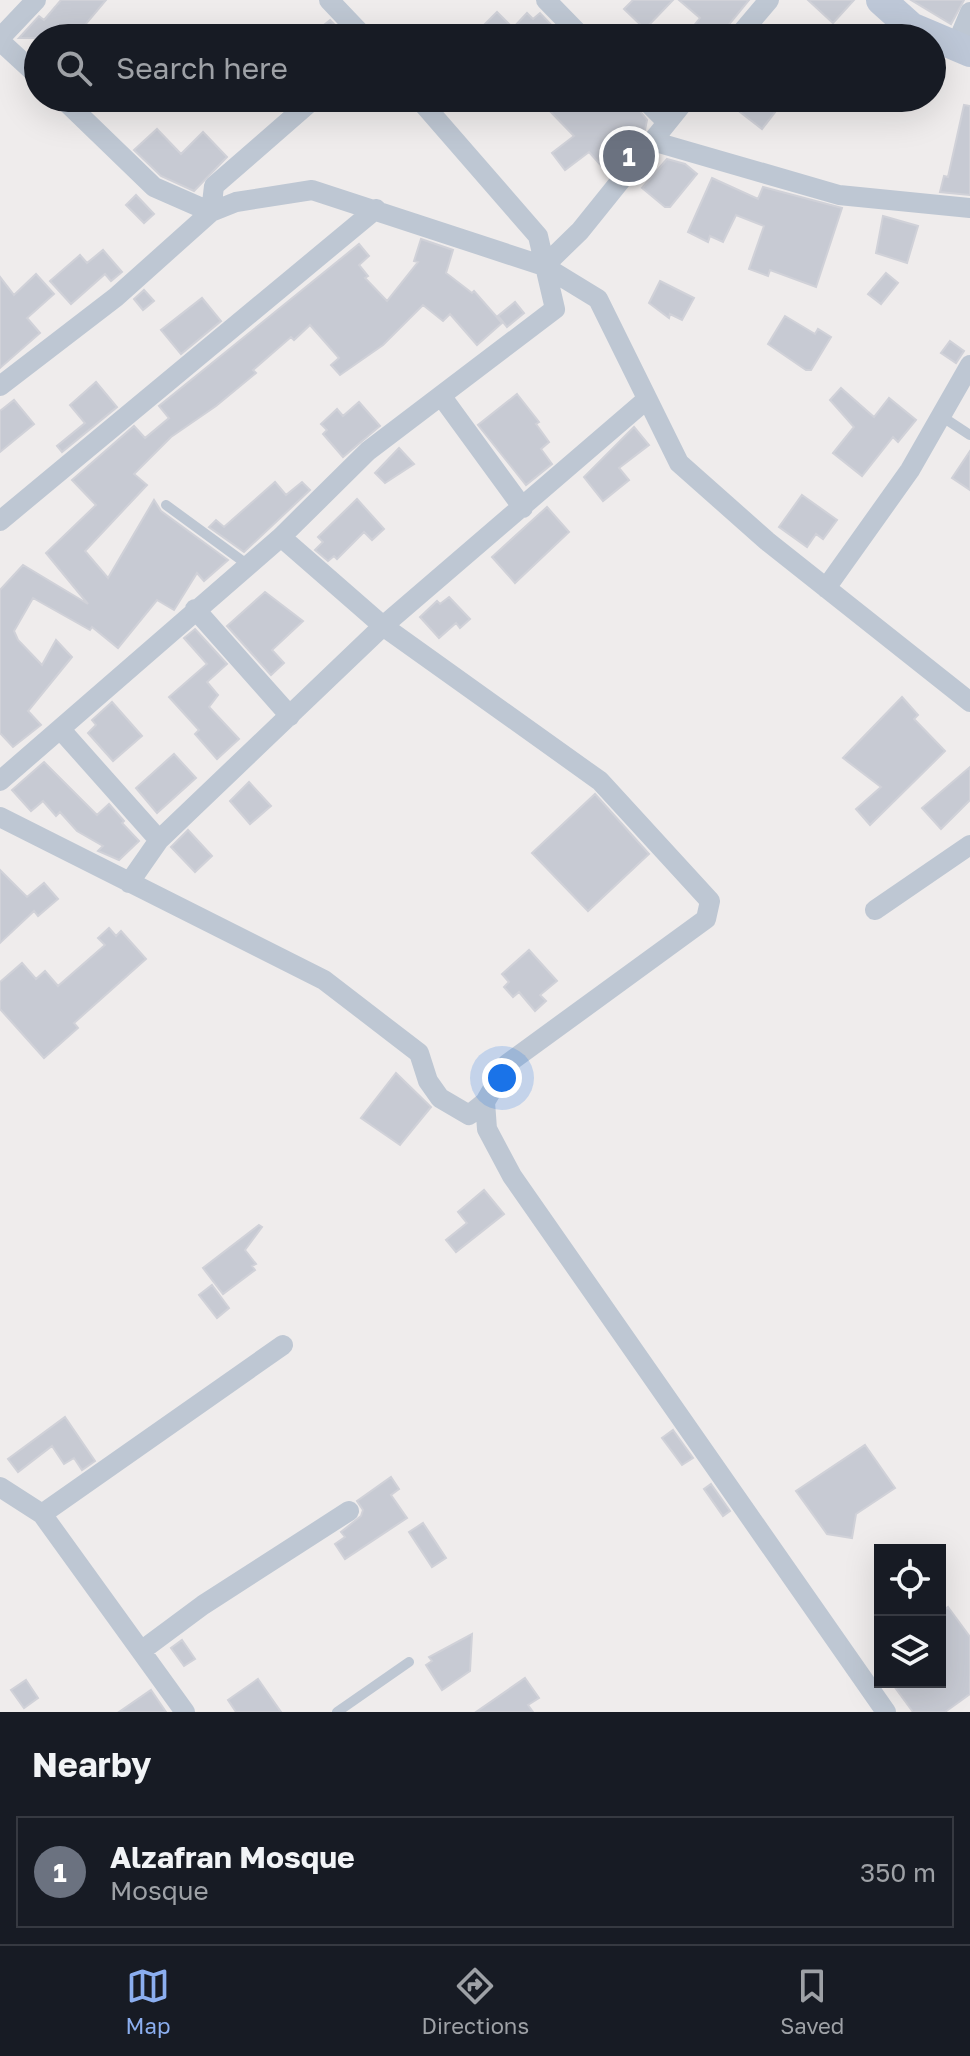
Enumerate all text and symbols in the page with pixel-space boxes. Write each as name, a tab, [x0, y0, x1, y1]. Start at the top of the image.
search box	[24, 24, 946, 112]
icon: search	[52, 46, 96, 90]
text: Search here	[116, 50, 288, 86]
pin: 1	[603, 126, 655, 186]
your location	[482, 1058, 522, 1098]
map controls	[874, 1544, 946, 1688]
button: locate	[874, 1544, 946, 1616]
button: layers	[874, 1616, 946, 1688]
text: Nearby	[32, 1744, 152, 1784]
text: Alzafran Mosque	[110, 1839, 355, 1875]
text: 1	[53, 1857, 67, 1888]
text: 350 m	[860, 1857, 936, 1888]
text: Mosque	[110, 1875, 209, 1906]
tab: Map	[126, 1964, 170, 2039]
tab: Directions	[422, 1964, 529, 2039]
tab: Saved	[780, 1964, 844, 2039]

